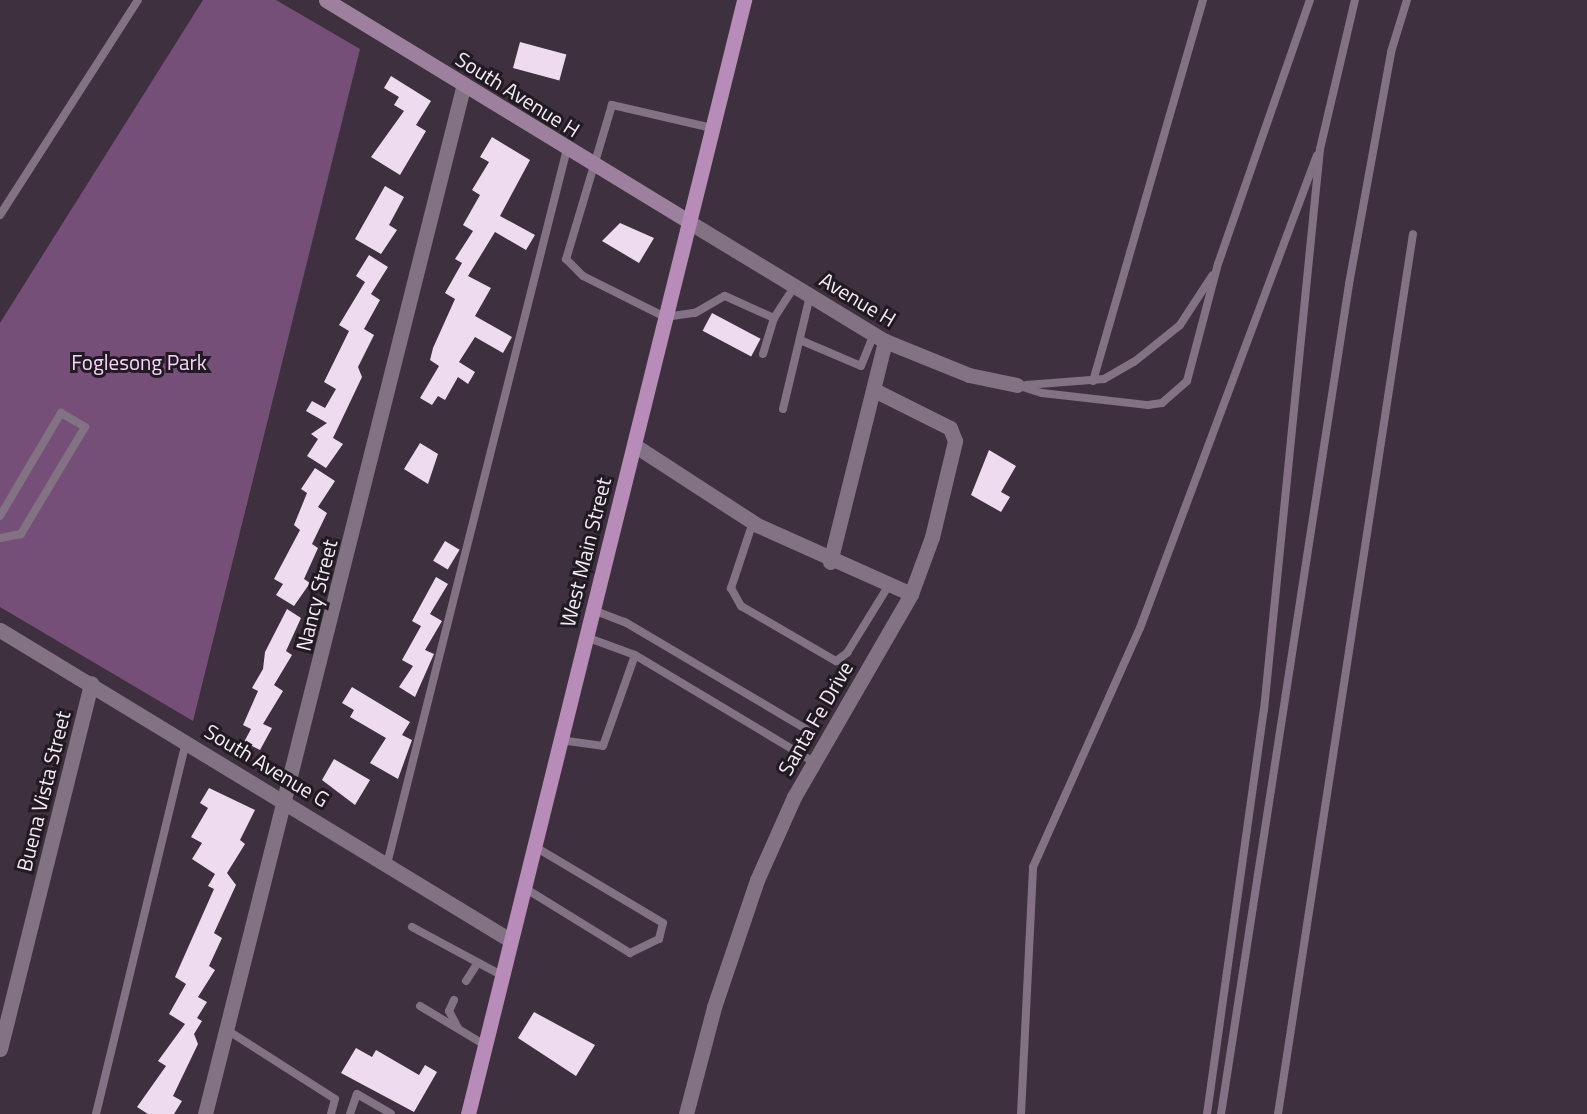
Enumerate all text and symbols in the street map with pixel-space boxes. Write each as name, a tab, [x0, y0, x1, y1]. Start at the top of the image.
street label: South Avenue H	[451, 46, 585, 142]
street label: Avenue H	[815, 266, 901, 332]
park label: Foglesong Park	[71, 349, 207, 375]
street label: West Main Street	[554, 475, 616, 629]
street label: Nancy Street	[290, 537, 342, 653]
street label: Santa Fe Drive	[772, 657, 858, 779]
street label: Buena Vista Street	[11, 708, 75, 874]
street label: South Avenue G	[200, 718, 334, 812]

